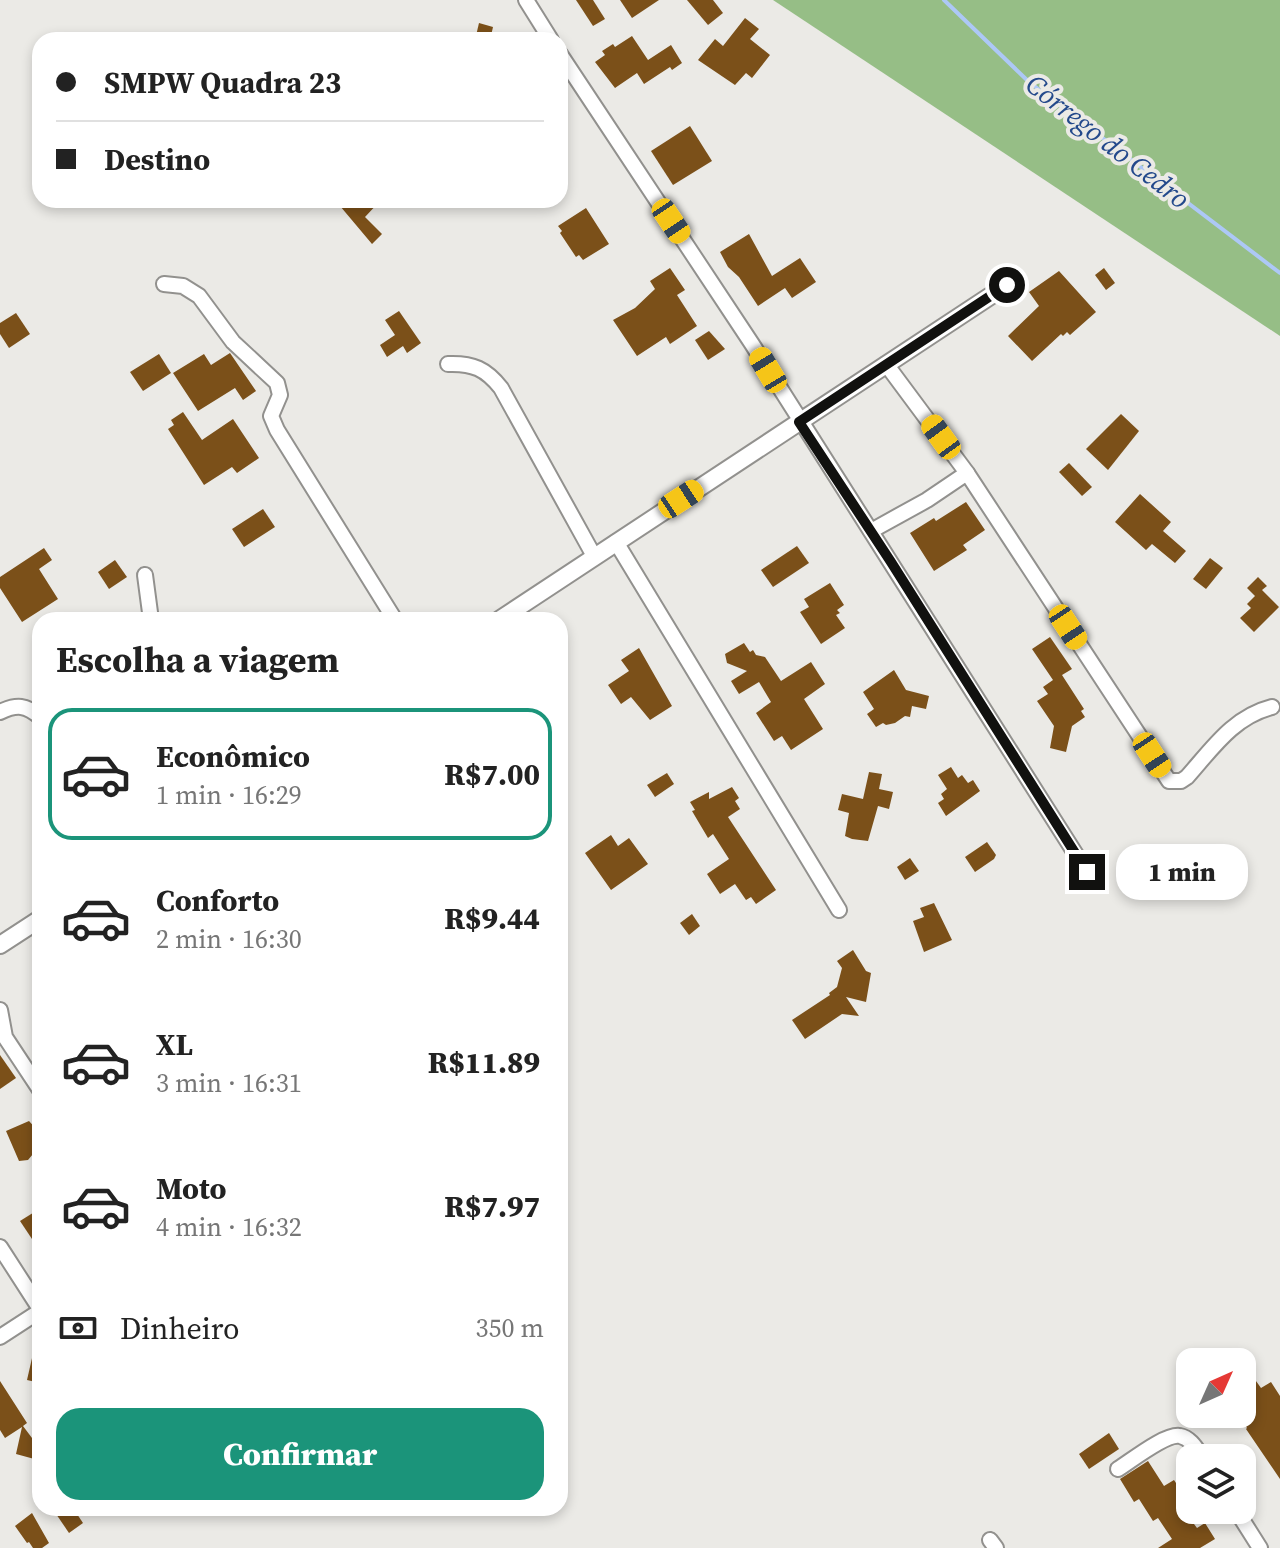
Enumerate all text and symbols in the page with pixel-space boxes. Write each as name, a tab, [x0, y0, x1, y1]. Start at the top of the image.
text: SMPW Quadra 23	[104, 62, 341, 103]
water label: Córrego do Cedro	[1018, 65, 1198, 217]
text: Destino	[104, 139, 210, 180]
car	[648, 194, 694, 248]
route start	[989, 267, 1025, 303]
car	[745, 343, 791, 397]
car	[917, 411, 965, 463]
car	[654, 476, 708, 522]
car	[1045, 600, 1091, 654]
text: Escolha a viagem	[56, 635, 339, 684]
car	[1129, 728, 1175, 782]
text: Econômico	[156, 736, 310, 777]
icon: car	[60, 738, 132, 810]
text: R$7.00	[444, 754, 540, 795]
text: 1 min · 16:29	[156, 777, 302, 813]
callout: 1 min	[1115, 844, 1247, 900]
route end	[1069, 854, 1105, 890]
text: 1 min	[1148, 854, 1216, 890]
text: Conforto	[156, 880, 279, 921]
icon: car	[60, 882, 132, 954]
text: R$9.44	[444, 898, 540, 939]
text: 2 min · 16:30	[156, 921, 302, 957]
text: XL	[156, 1024, 193, 1065]
icon: car	[60, 1026, 132, 1098]
text: R$11.89	[428, 1042, 540, 1083]
text: 3 min · 16:31	[156, 1065, 302, 1101]
text: Moto	[156, 1168, 227, 1209]
icon: car	[60, 1170, 132, 1242]
text: R$7.97	[444, 1186, 540, 1227]
text: 4 min · 16:32	[156, 1209, 302, 1245]
icon: cash	[56, 1306, 100, 1350]
text: Dinheiro	[120, 1308, 240, 1349]
text: 350 m	[476, 1310, 544, 1346]
north arrow	[1176, 1348, 1256, 1428]
map controls	[1176, 1348, 1256, 1524]
button: Confirmar	[56, 1408, 544, 1500]
button: layers	[1176, 1444, 1256, 1524]

